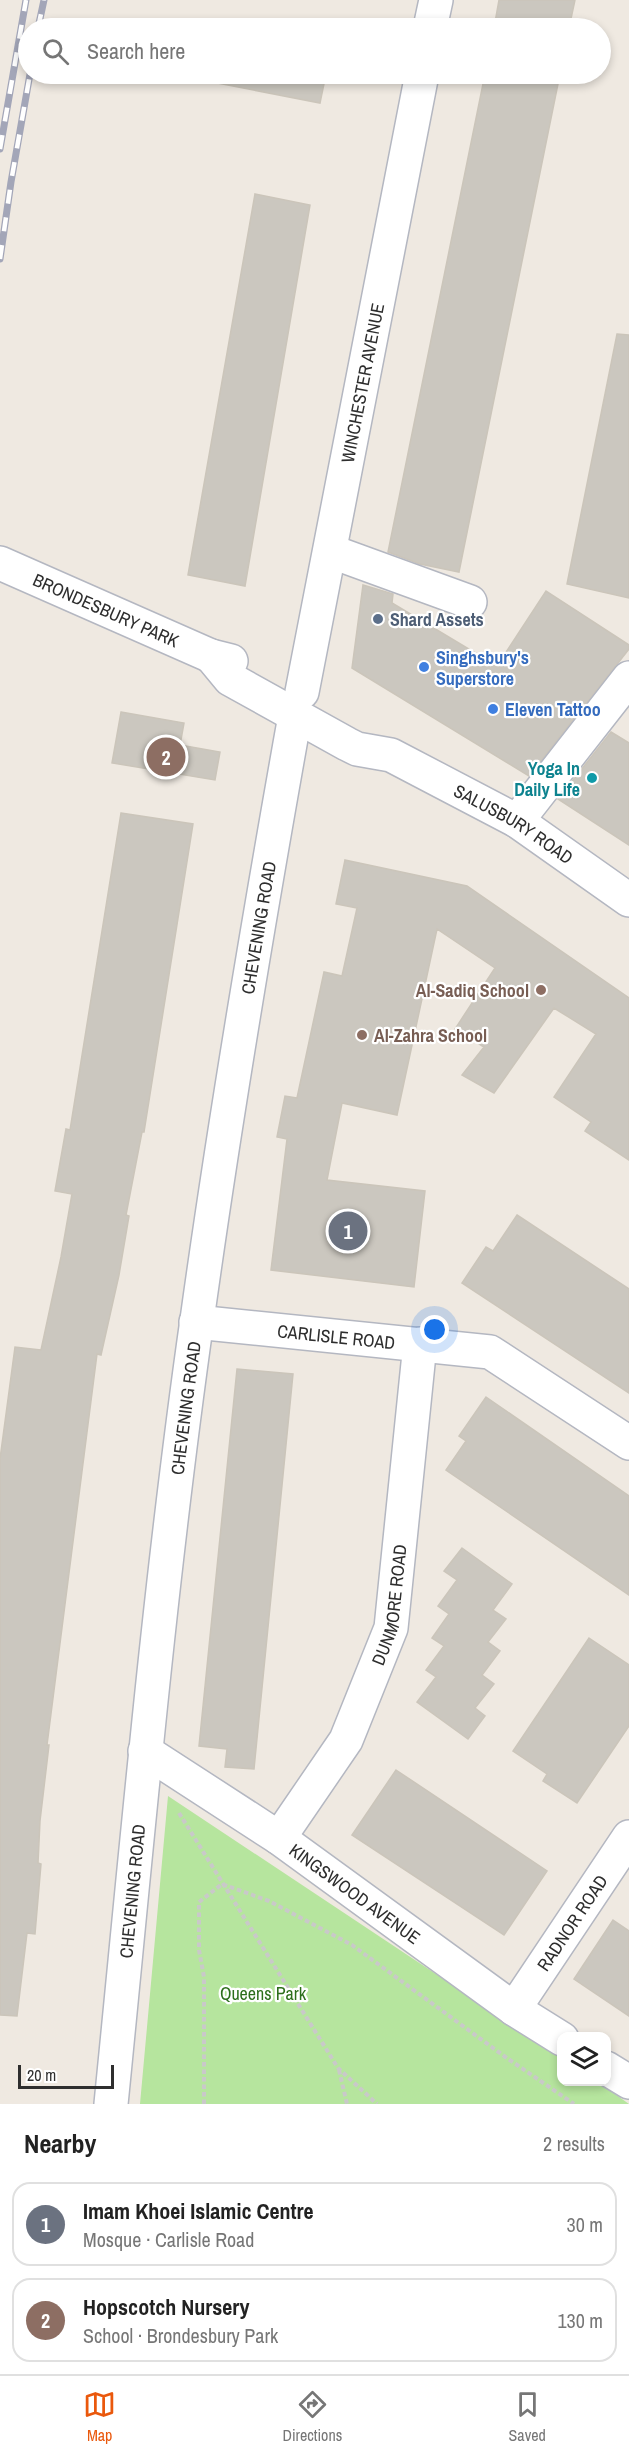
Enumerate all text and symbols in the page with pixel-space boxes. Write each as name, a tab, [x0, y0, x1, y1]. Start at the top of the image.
search box	[18, 18, 611, 84]
icon: search	[39, 35, 72, 68]
text: Search here	[87, 36, 185, 66]
street label: WINCHESTER AVENUE	[334, 301, 390, 465]
street label: BRONDESBURY PARK	[29, 567, 183, 653]
place label: Shard Assets	[390, 607, 484, 632]
marker: Shard Assets	[371, 612, 385, 626]
place label: Singhsbury's Superstore	[436, 645, 529, 691]
marker: Singhsbury's Superstore	[417, 660, 431, 674]
place label: Eleven Tattoo	[505, 697, 601, 722]
marker: Eleven Tattoo	[486, 702, 500, 716]
pin: 2	[146, 734, 186, 780]
place label: Yoga In Daily Life	[514, 756, 580, 802]
marker: Yoga In Daily Life	[585, 771, 599, 785]
street label: SALUSBURY ROAD	[450, 778, 578, 869]
street label: CHEVENING ROAD	[235, 859, 282, 996]
place label: Al-Sadiq School	[416, 978, 529, 1003]
marker: Al-Sadiq School	[534, 983, 548, 997]
place label: Al-Zahra School	[374, 1023, 487, 1048]
marker: Al-Zahra School	[355, 1028, 369, 1042]
pin: 1	[328, 1208, 368, 1254]
your location	[420, 1315, 449, 1344]
street label: CARLISLE ROAD	[276, 1318, 396, 1355]
street label: CHEVENING ROAD	[164, 1340, 206, 1476]
street label: DUNMORE ROAD	[365, 1543, 412, 1669]
street label: CHEVENING ROAD	[113, 1823, 151, 1959]
street label: KINGSWOOD AVENUE	[285, 1837, 426, 1950]
street label: RADNOR ROAD	[531, 1870, 613, 1976]
park label: Queens Park	[220, 1981, 307, 2006]
map controls	[557, 2032, 611, 2086]
button: layers	[557, 2032, 611, 2086]
scale bar	[18, 2062, 114, 2090]
text: 20 m	[27, 2064, 56, 2086]
text: Nearby	[24, 2126, 96, 2161]
text: 2 results	[543, 2130, 605, 2157]
text: Imam Khoei Islamic Centre	[83, 2196, 314, 2226]
text: 1	[41, 2211, 50, 2238]
text: 30 m	[567, 2211, 603, 2238]
text: Mosque · Carlisle Road	[83, 2226, 254, 2253]
text: Hopscotch Nursery	[83, 2292, 249, 2322]
text: 2	[41, 2307, 50, 2334]
text: 130 m	[557, 2307, 603, 2334]
text: School · Brondesbury Park	[83, 2322, 278, 2349]
tab: Map	[83, 2388, 116, 2446]
tab: Directions	[282, 2388, 342, 2446]
tab: Saved	[509, 2388, 546, 2446]

